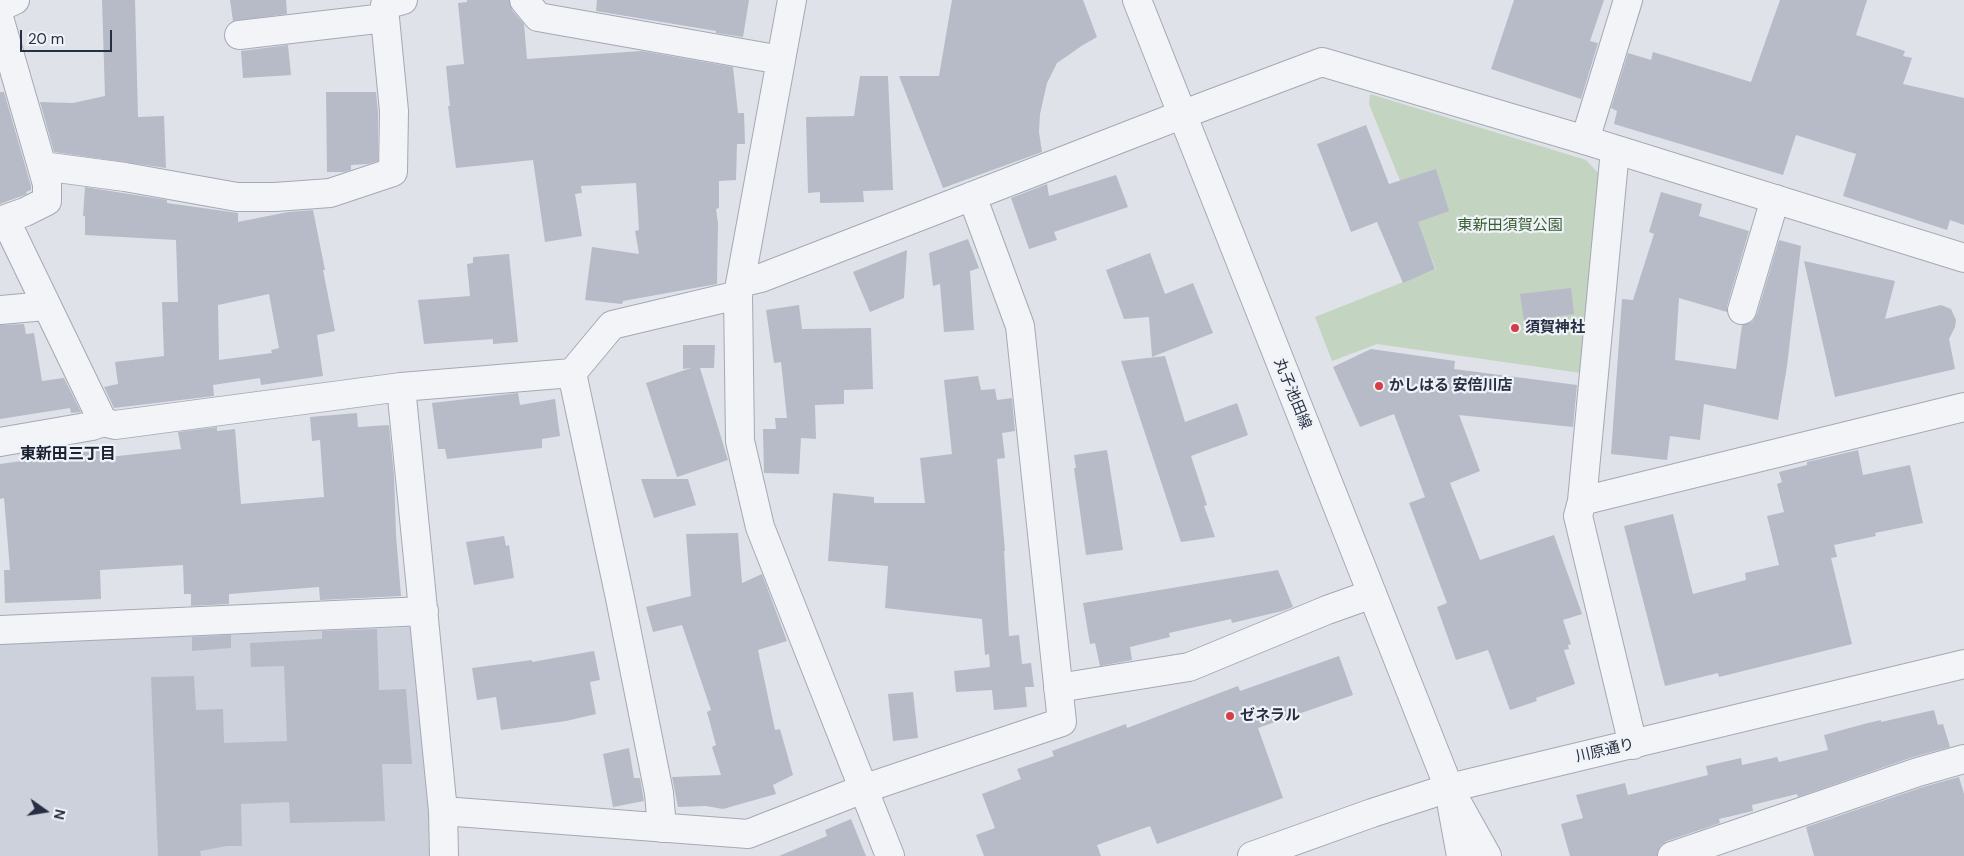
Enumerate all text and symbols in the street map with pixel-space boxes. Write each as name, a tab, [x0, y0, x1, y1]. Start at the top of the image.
scale bar	[22, 20, 115, 52]
text: 20 m	[28, 29, 64, 49]
park label: 東新田須賀公園	[1458, 217, 1562, 235]
place label: 須賀神社	[1525, 319, 1585, 337]
marker: 須賀神社	[1509, 322, 1521, 334]
street label: 丸子池田線	[1270, 356, 1314, 432]
place label: かしはる 安倍川店	[1389, 377, 1513, 395]
marker: かしはる 安倍川店	[1373, 380, 1385, 392]
district label: 東新田三丁目	[20, 445, 116, 465]
place label: ゼネラル	[1240, 707, 1300, 725]
marker: ゼネラル	[1224, 710, 1236, 722]
street label: 川原通り	[1574, 735, 1636, 767]
north arrow	[20, 786, 70, 836]
text: N	[50, 807, 70, 821]

